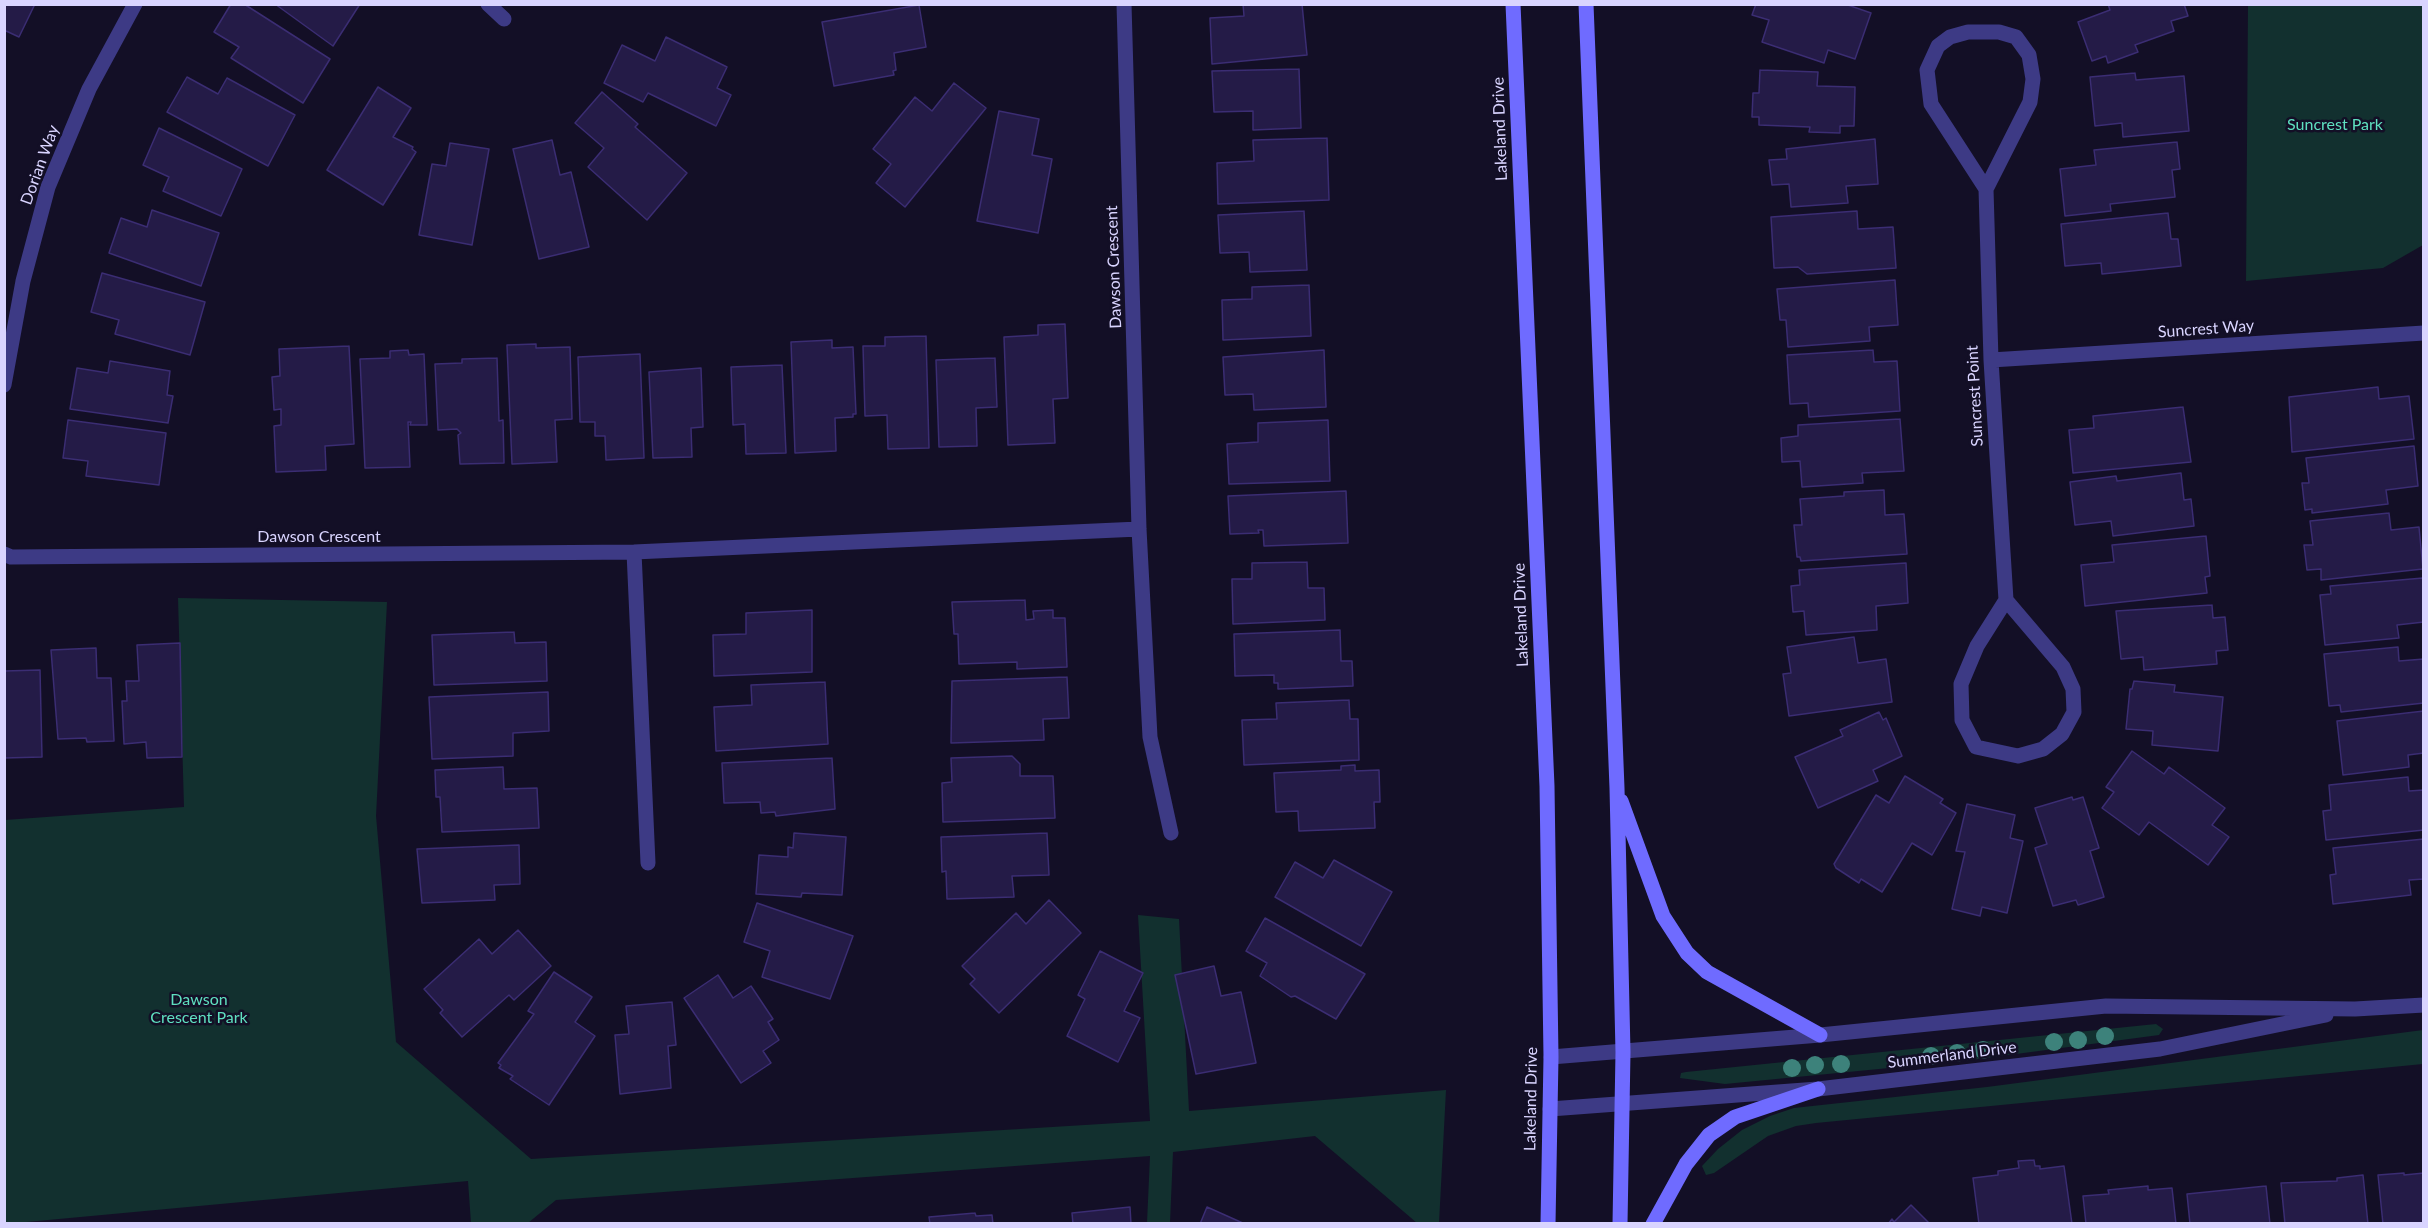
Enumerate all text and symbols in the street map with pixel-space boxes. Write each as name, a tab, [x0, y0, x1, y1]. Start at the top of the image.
street label: Lakeland Drive	[1489, 77, 1511, 181]
park label: Suncrest Park	[2287, 115, 2383, 135]
street label: Dorian Way	[17, 123, 63, 207]
street label: Dawson Crescent	[1102, 205, 1126, 329]
street label: Suncrest Way	[2157, 316, 2255, 342]
street label: Suncrest Point	[1963, 345, 1987, 447]
street label: Dawson Crescent	[257, 527, 381, 547]
street label: Lakeland Drive	[1510, 563, 1532, 667]
park label: Dawson Crescent Park	[150, 990, 248, 1028]
street label: Summerland Drive	[1886, 1038, 2018, 1072]
street label: Lakeland Drive	[1520, 1047, 1542, 1151]

